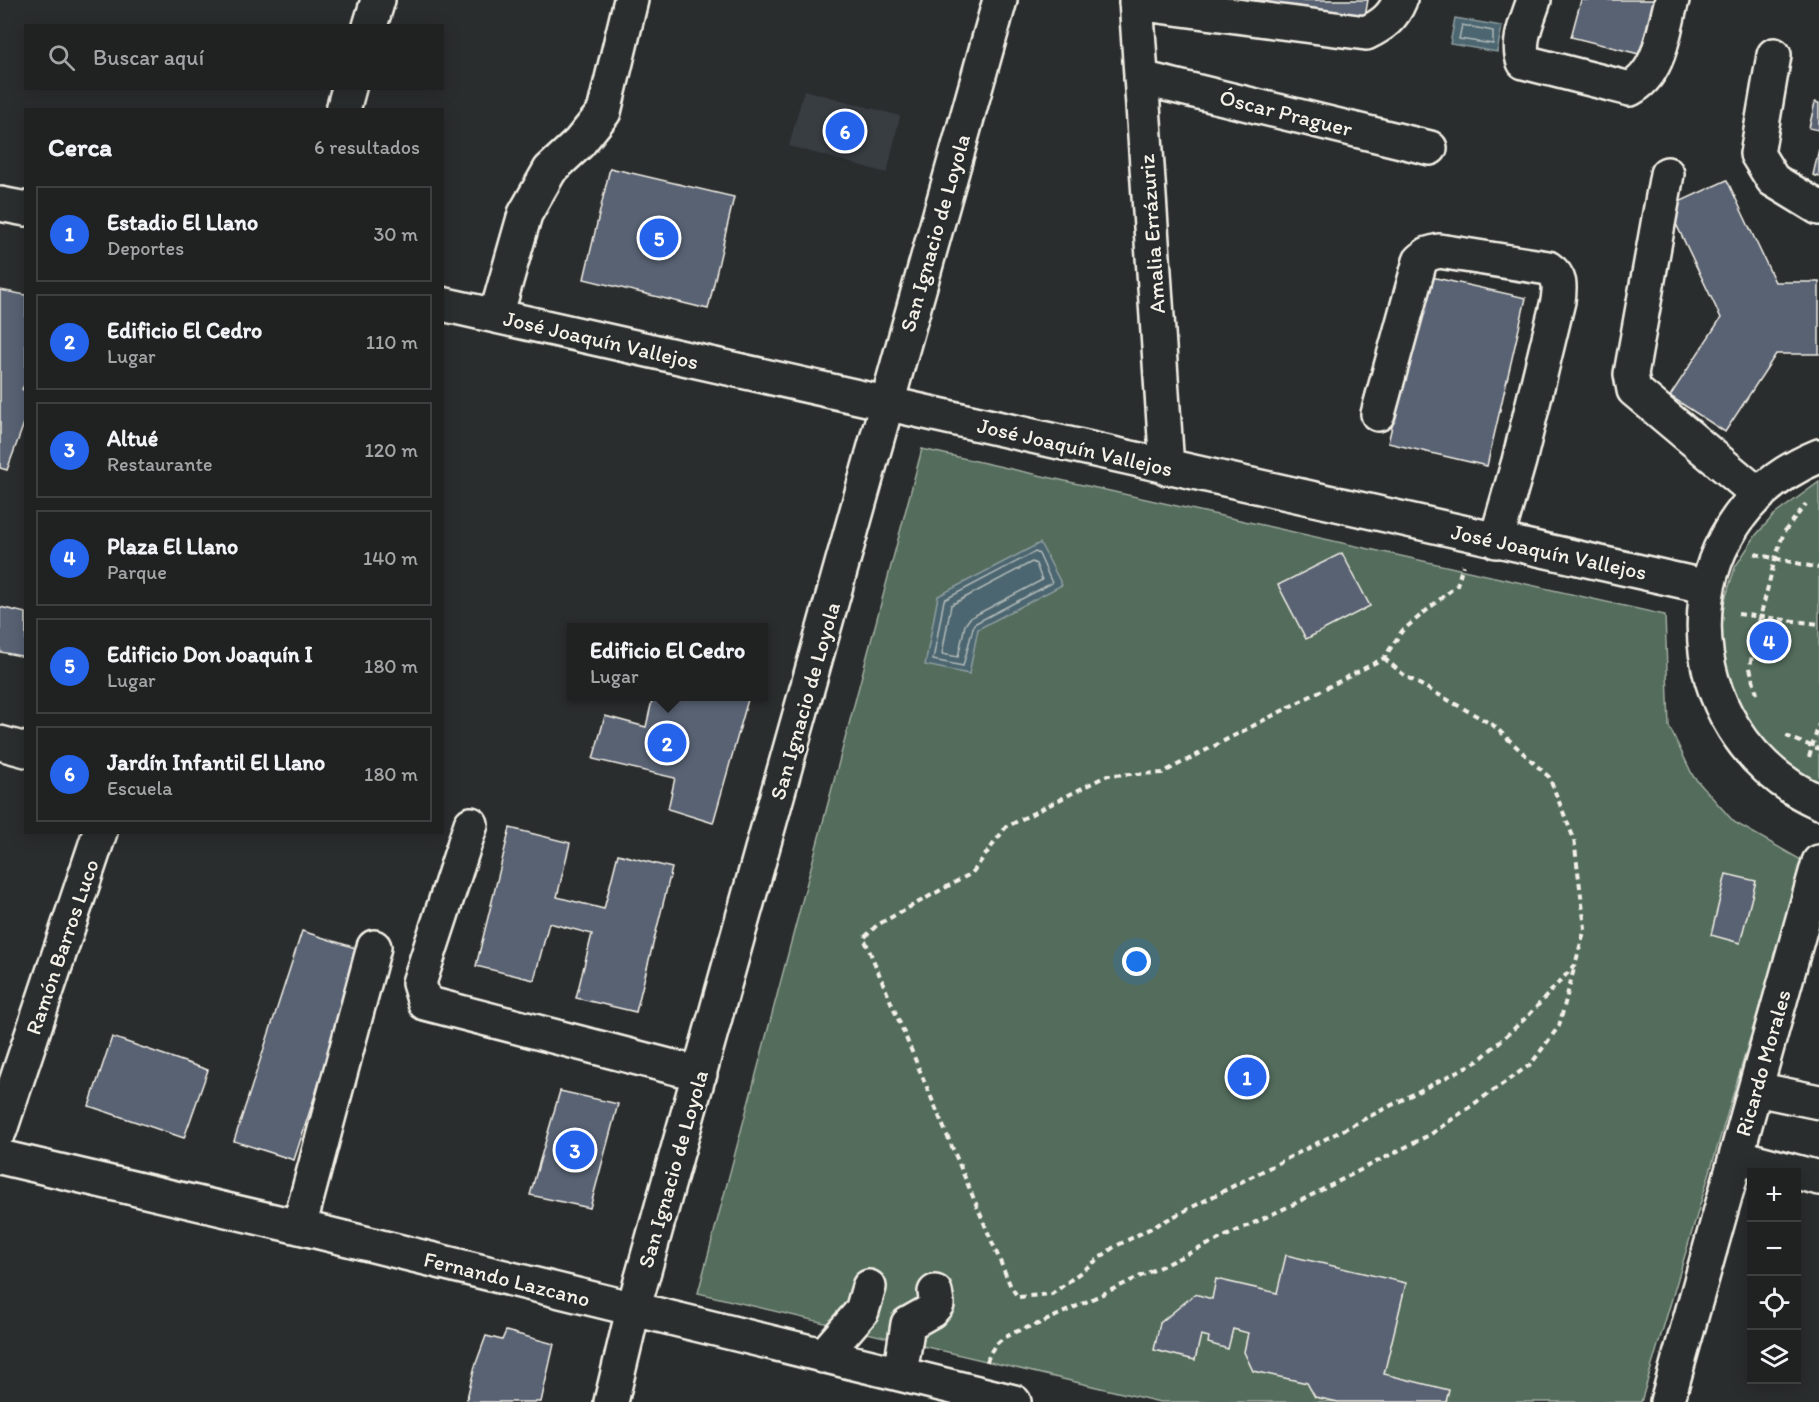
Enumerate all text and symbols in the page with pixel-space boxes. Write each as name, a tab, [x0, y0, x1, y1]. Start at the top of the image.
search box	[24, 24, 444, 90]
icon: search	[45, 41, 78, 74]
text: Buscar aquí	[93, 44, 204, 71]
street label: Óscar Praguer	[1217, 83, 1355, 143]
pin: 6	[826, 108, 864, 154]
text: Cerca	[48, 131, 112, 163]
street label: San Ignacio de Loyola	[894, 131, 976, 335]
text: 6 resultados	[314, 135, 420, 159]
street label: Amalia Errázuriz	[1133, 153, 1171, 315]
text: Estadio El Llano	[107, 209, 258, 236]
pin: 5	[640, 216, 678, 260]
text: 1	[65, 222, 74, 246]
text: 30 m	[373, 222, 418, 246]
text: Deportes	[107, 236, 184, 260]
street label: José Joaquín Vallejos	[501, 304, 701, 376]
text: Edificio El Cedro	[107, 317, 262, 344]
text: 2	[64, 330, 75, 354]
text: 110 m	[366, 330, 418, 354]
text: Lugar	[107, 344, 156, 368]
street label: José Joaquín Vallejos	[975, 411, 1175, 483]
text: Altué	[107, 425, 158, 452]
text: 3	[64, 438, 75, 462]
text: 120 m	[365, 438, 418, 462]
text: Restaurante	[107, 452, 212, 476]
street label: José Joaquín Vallejos	[1449, 518, 1649, 586]
text: Plaza El Llano	[107, 533, 238, 560]
text: 4	[63, 546, 76, 570]
text: 140 m	[363, 546, 418, 570]
text: Parque	[107, 560, 167, 584]
street label: San Ignacio de Loyola	[764, 599, 846, 803]
pin: 4	[1750, 618, 1788, 664]
popup	[567, 623, 768, 701]
text: Edificio El Cedro	[590, 637, 745, 664]
text: Edificio Don Joaquín I	[107, 641, 313, 668]
text: 5	[64, 654, 75, 678]
text: 180 m	[364, 654, 418, 678]
text: Lugar	[590, 664, 639, 688]
text: Lugar	[107, 668, 156, 692]
pin: 2	[648, 720, 686, 766]
text: Jardín Infantil El Llano	[107, 749, 325, 776]
text: 6	[64, 762, 75, 786]
text: 180 m	[364, 762, 418, 786]
text: Escuela	[107, 776, 173, 800]
street label: Ramón Barros Luco	[19, 856, 105, 1038]
your location	[1122, 947, 1151, 976]
street label: Ricardo Morales	[1729, 987, 1797, 1139]
pin: 1	[1228, 1054, 1266, 1100]
street label: San Ignacio de Loyola	[632, 1067, 714, 1271]
pin: 3	[556, 1128, 594, 1172]
map controls	[1747, 1168, 1801, 1384]
button: +	[1747, 1168, 1801, 1222]
button: −	[1747, 1222, 1801, 1276]
street label: Fernando Lazcano	[421, 1245, 593, 1313]
button: locate	[1747, 1276, 1801, 1330]
button: layers	[1747, 1330, 1801, 1384]

